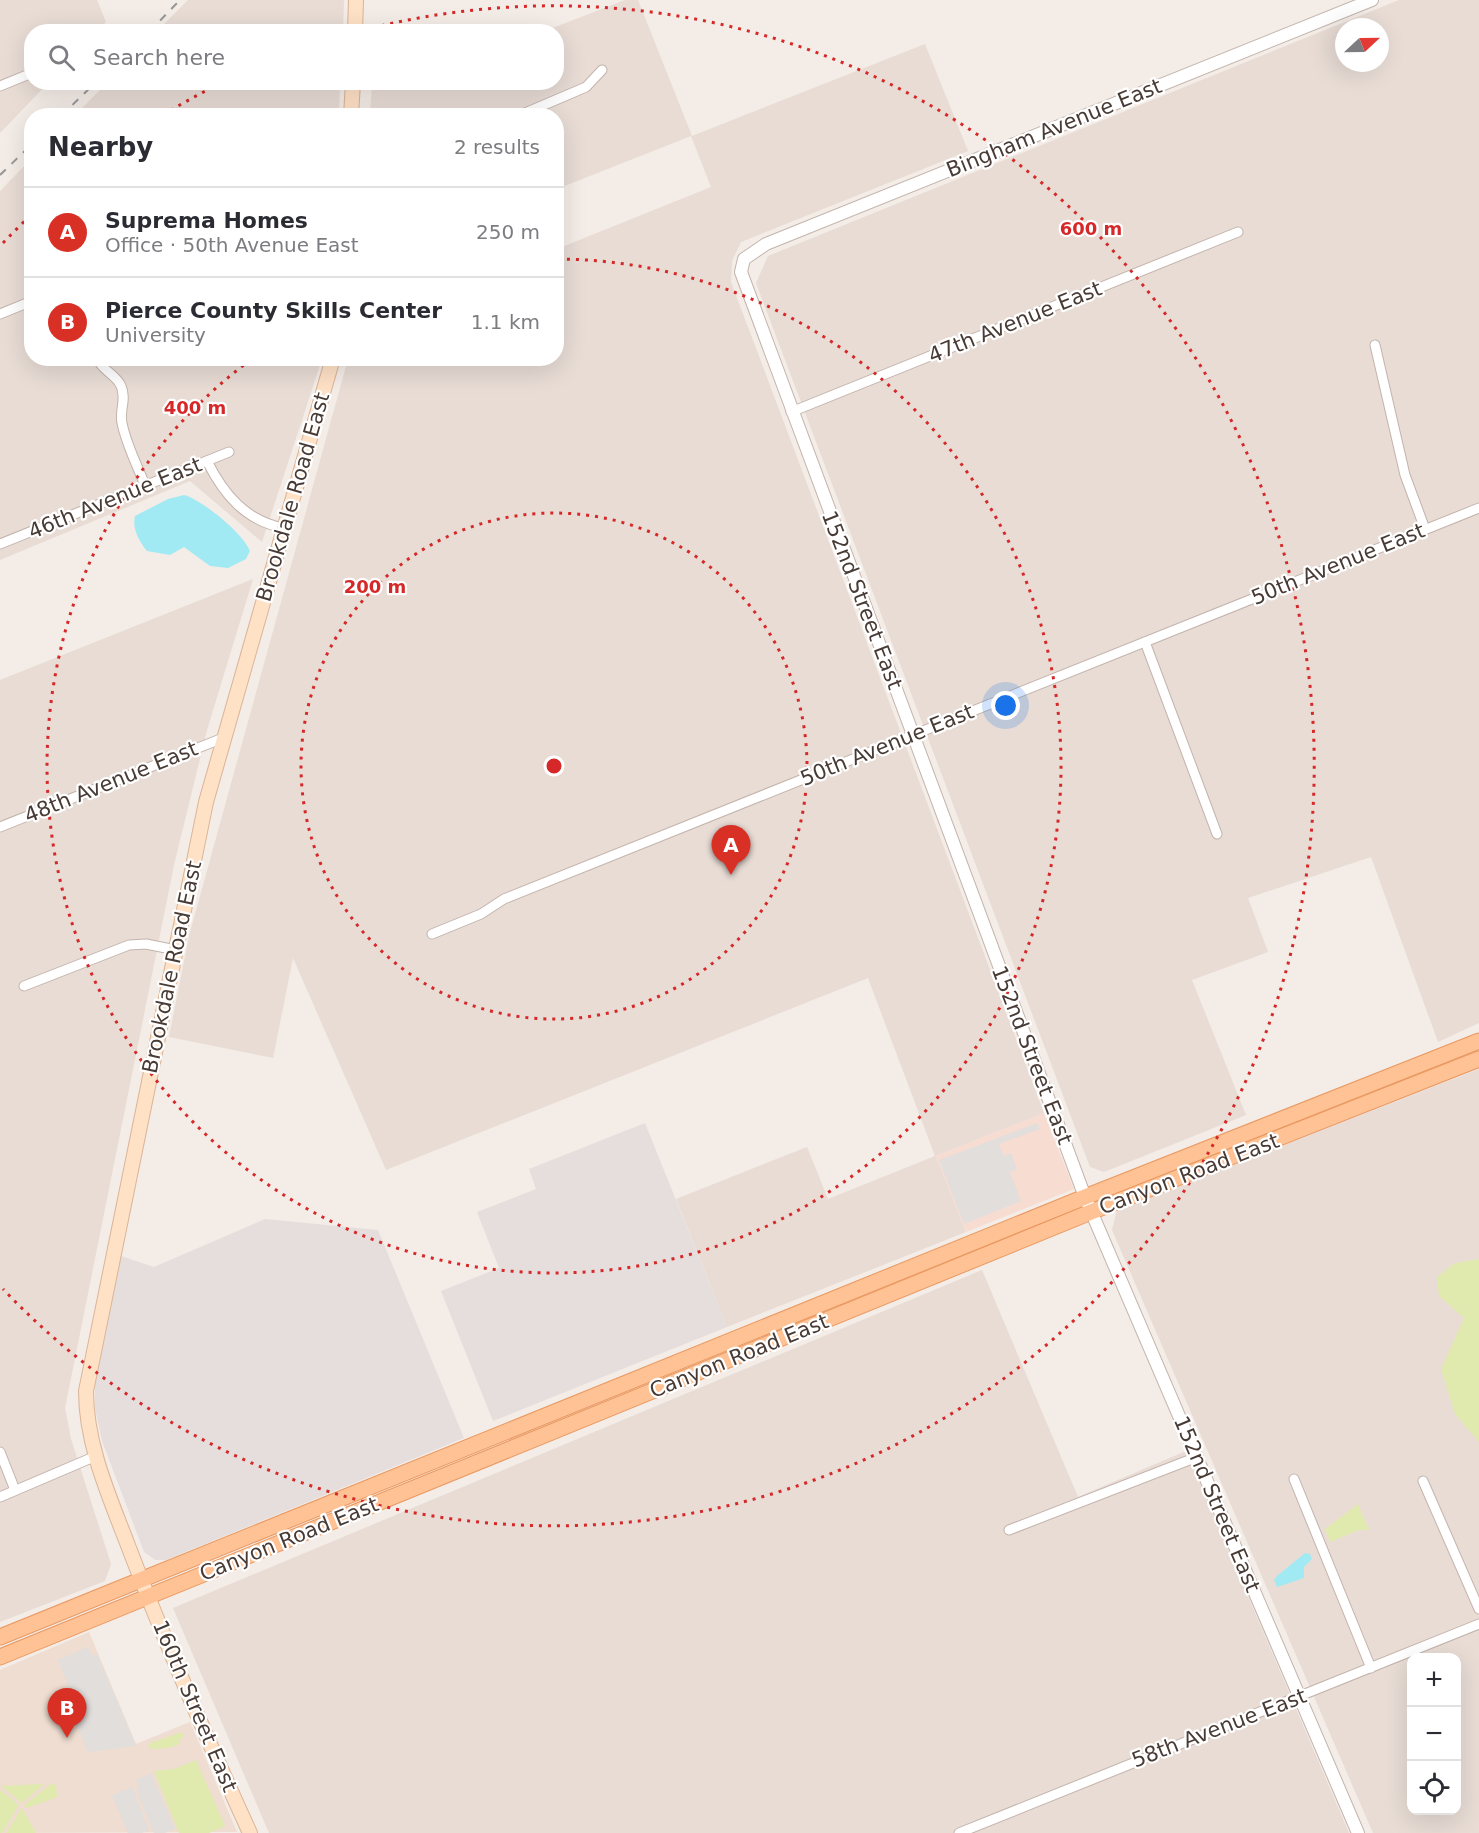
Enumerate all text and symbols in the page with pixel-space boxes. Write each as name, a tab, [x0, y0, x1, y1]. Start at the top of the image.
north arrow	[1335, 18, 1389, 72]
search box	[24, 24, 564, 90]
icon: search	[45, 41, 78, 74]
text: Search here	[93, 45, 225, 70]
street label: Bingham Avenue East	[943, 74, 1165, 182]
text: Nearby	[48, 132, 153, 162]
text: 2 results	[454, 135, 540, 159]
text: Suprema Homes	[105, 208, 308, 233]
text: 600 m	[1060, 218, 1122, 239]
text: A	[60, 220, 75, 244]
text: 250 m	[476, 220, 540, 244]
text: Office · 50th Avenue East	[105, 233, 359, 257]
street label: 47th Avenue East	[925, 276, 1105, 368]
text: Pierce County Skills Center	[105, 298, 442, 323]
text: B	[60, 310, 75, 334]
text: 1.1 km	[471, 310, 540, 334]
text: University	[105, 323, 206, 347]
street label: Brookdale Road East	[252, 390, 334, 604]
text: 400 m	[164, 397, 226, 418]
street label: 46th Avenue East	[25, 452, 205, 544]
street label: 152nd Street East	[817, 507, 907, 693]
street label: 50th Avenue East	[1248, 518, 1428, 610]
text: 200 m	[344, 576, 406, 597]
your location	[991, 691, 1020, 720]
street label: 50th Avenue East	[797, 699, 977, 791]
street label: 48th Avenue East	[21, 736, 201, 828]
centre of rings	[544, 756, 564, 776]
pin: A	[712, 826, 750, 875]
street label: Brookdale Road East	[138, 858, 206, 1076]
street label: 152nd Street East	[987, 962, 1077, 1148]
street label: Canyon Road East	[1096, 1129, 1282, 1219]
street label: Canyon Road East	[646, 1309, 832, 1403]
street label: 152nd Street East	[1169, 1412, 1265, 1596]
street label: Canyon Road East	[196, 1492, 382, 1586]
street label: 160th Street East	[148, 1617, 242, 1795]
map controls	[1407, 1653, 1461, 1815]
button: +	[1407, 1653, 1461, 1707]
street label: 58th Avenue East	[1128, 1684, 1310, 1772]
pin: B	[48, 1688, 86, 1738]
button: −	[1407, 1707, 1461, 1761]
button: locate	[1407, 1761, 1461, 1815]

